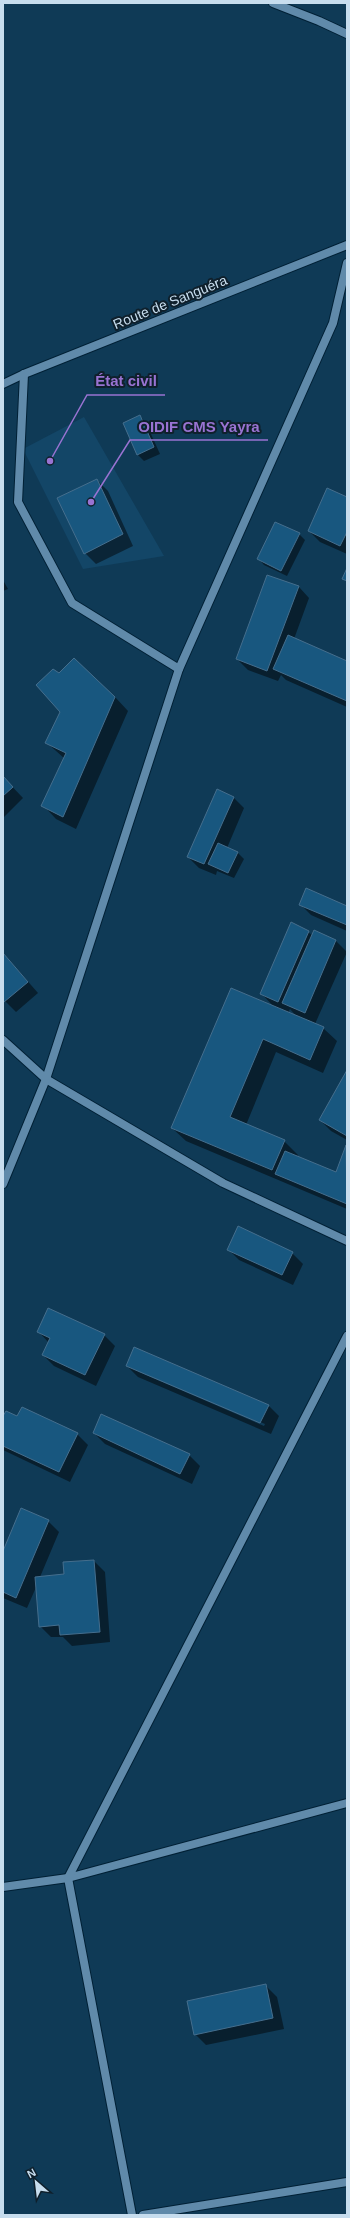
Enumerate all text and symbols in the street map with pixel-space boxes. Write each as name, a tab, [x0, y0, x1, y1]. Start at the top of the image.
street label: Route de Sanguéra	[111, 272, 229, 332]
callout: État civil	[87, 368, 165, 395]
text: État civil	[95, 372, 157, 389]
callout: OIDIF CMS Yayra	[130, 413, 268, 440]
text: OIDIF CMS Yayra	[138, 418, 260, 435]
north arrow	[16, 2162, 56, 2202]
text: N	[25, 2166, 38, 2180]

